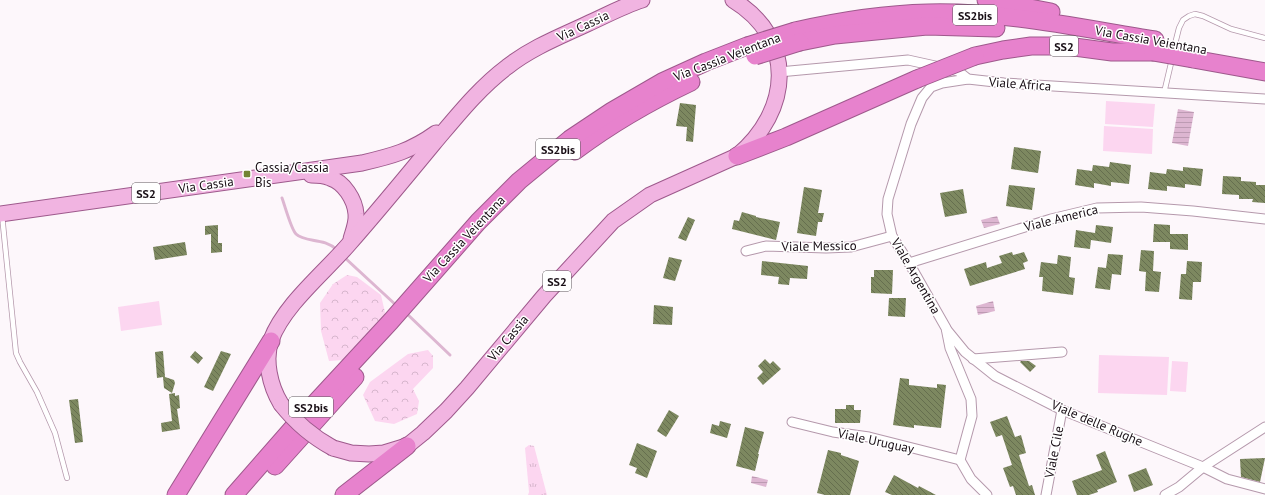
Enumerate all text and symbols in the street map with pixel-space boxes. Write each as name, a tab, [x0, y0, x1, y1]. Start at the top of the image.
road number: SS2bis	[953, 5, 997, 25]
street label: Via Cassia	[553, 7, 612, 46]
street label: Via Cassia Veientana	[1093, 22, 1208, 58]
street label: Via Cassia Veientana	[670, 29, 783, 86]
road number: SS2	[1050, 36, 1078, 56]
street label: Viale Africa	[987, 73, 1052, 95]
road number: SS2bis	[536, 139, 580, 159]
place label: Cassia/Cassia Bis	[255, 159, 329, 191]
marker: Cassia/Cassia Bis	[242, 169, 252, 179]
street label: Via Cassia	[176, 173, 235, 197]
road number: SS2	[132, 183, 160, 203]
street label: Via Cassia Veientana	[418, 192, 509, 287]
street label: Viale America	[1021, 201, 1100, 236]
street label: Viale Argentina	[887, 234, 945, 317]
street label: Viale Messico	[780, 237, 857, 255]
road number: SS2	[543, 271, 571, 291]
street label: Via Cassia	[483, 311, 532, 365]
street label: Viale delle Rughe	[1048, 396, 1145, 450]
road number: SS2bis	[289, 397, 333, 417]
street label: Viale Uruguay	[835, 424, 916, 457]
street label: Viale Cile	[1040, 425, 1067, 480]

